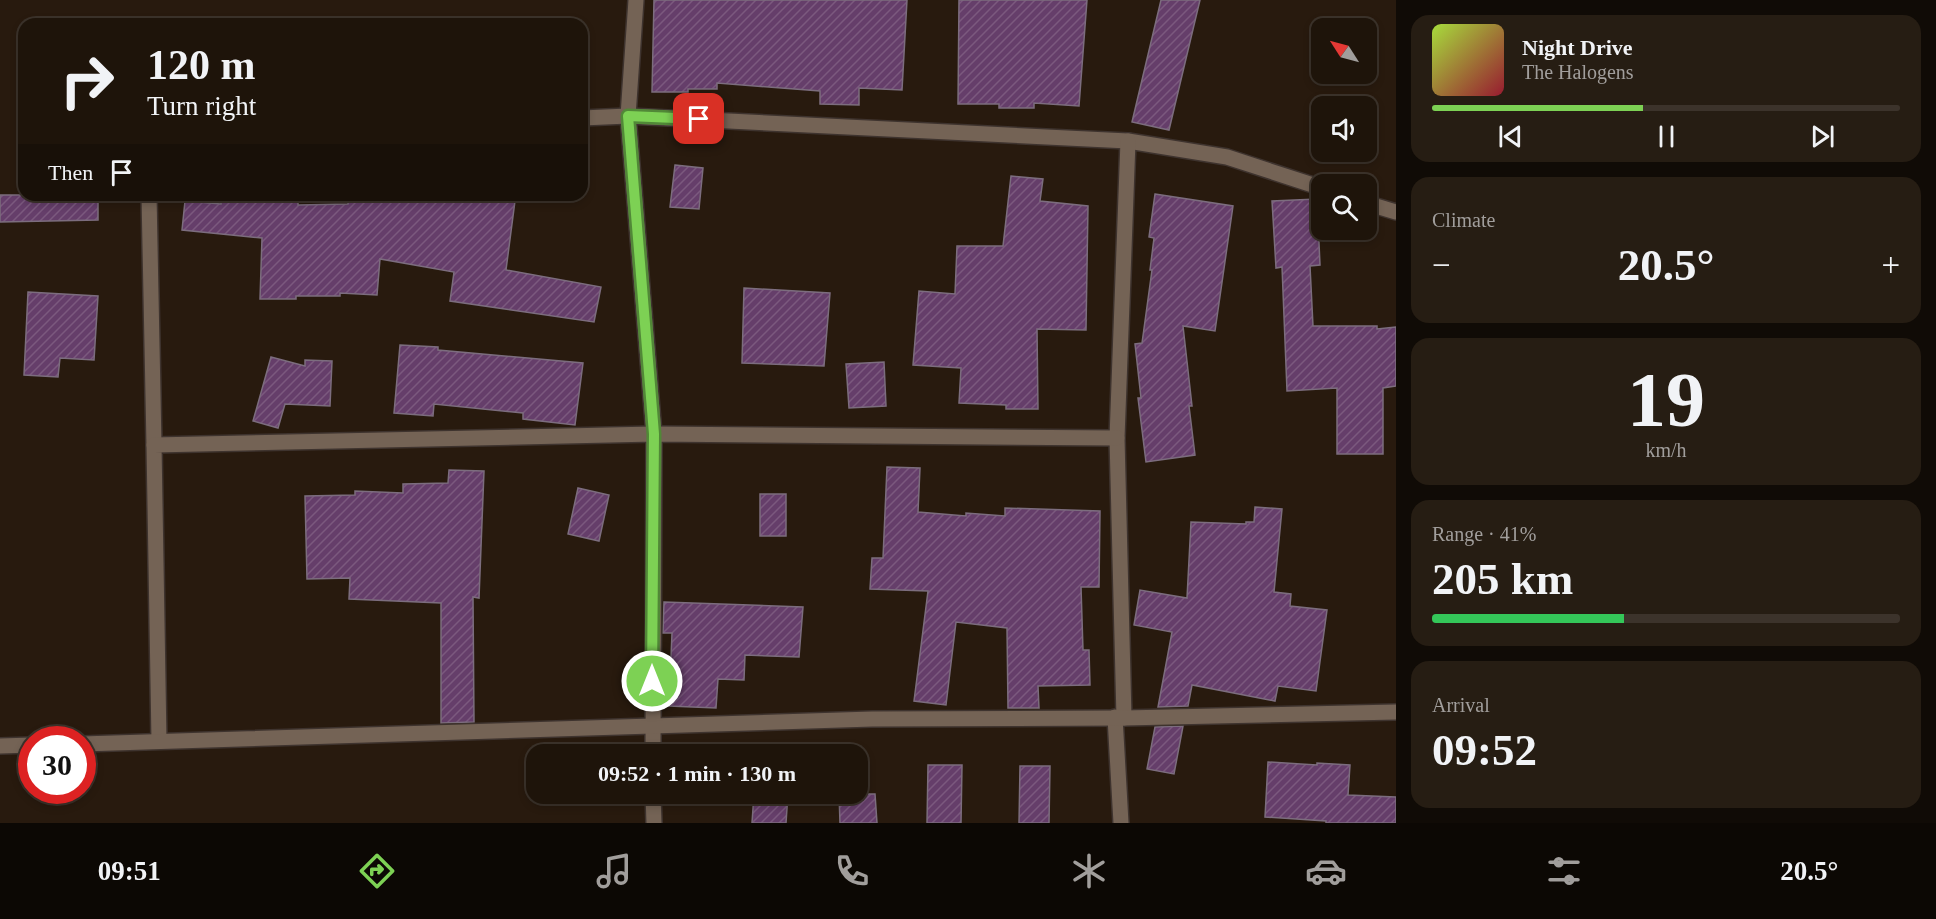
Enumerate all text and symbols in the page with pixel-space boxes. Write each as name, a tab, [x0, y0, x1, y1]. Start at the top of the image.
north arrow	[1311, 18, 1377, 84]
map controls	[1311, 18, 1377, 240]
text: Night Drive	[1522, 35, 1633, 60]
icon: right	[48, 42, 126, 120]
text: 120 m	[147, 42, 256, 88]
text: The Halogens	[1522, 61, 1634, 83]
text: Turn right	[147, 91, 256, 121]
pin	[673, 93, 724, 144]
button: sound	[1311, 96, 1377, 162]
icon: arrive	[682, 102, 715, 135]
icon: previous	[1494, 120, 1527, 153]
icon: pause	[1650, 120, 1683, 153]
icon: next	[1806, 120, 1839, 153]
icon: arrive	[105, 156, 138, 189]
text: Then	[48, 160, 93, 185]
button: search	[1311, 174, 1377, 240]
text: Climate	[1432, 209, 1495, 231]
text: 20.5°	[1618, 240, 1714, 290]
text: −	[1432, 247, 1451, 283]
text: +	[1881, 247, 1900, 283]
text: 19	[1627, 356, 1705, 443]
text: km/h	[1645, 439, 1687, 461]
text: Range · 41%	[1432, 523, 1536, 545]
text: 205 km	[1432, 554, 1573, 604]
position arrow	[620, 649, 684, 713]
text: Arrival	[1432, 694, 1490, 716]
text: 09:52	[1432, 725, 1537, 775]
speed limit sign: 30	[18, 726, 96, 804]
text: 09:52 · 1 min · 130 m	[598, 761, 796, 786]
icon: directions	[356, 850, 398, 892]
icon: music	[593, 850, 635, 892]
icon: phone	[831, 850, 873, 892]
icon: climate	[1068, 850, 1110, 892]
icon: car	[1305, 850, 1347, 892]
icon: filters	[1543, 850, 1585, 892]
text: 09:51	[98, 856, 161, 886]
text: 20.5°	[1780, 856, 1838, 886]

